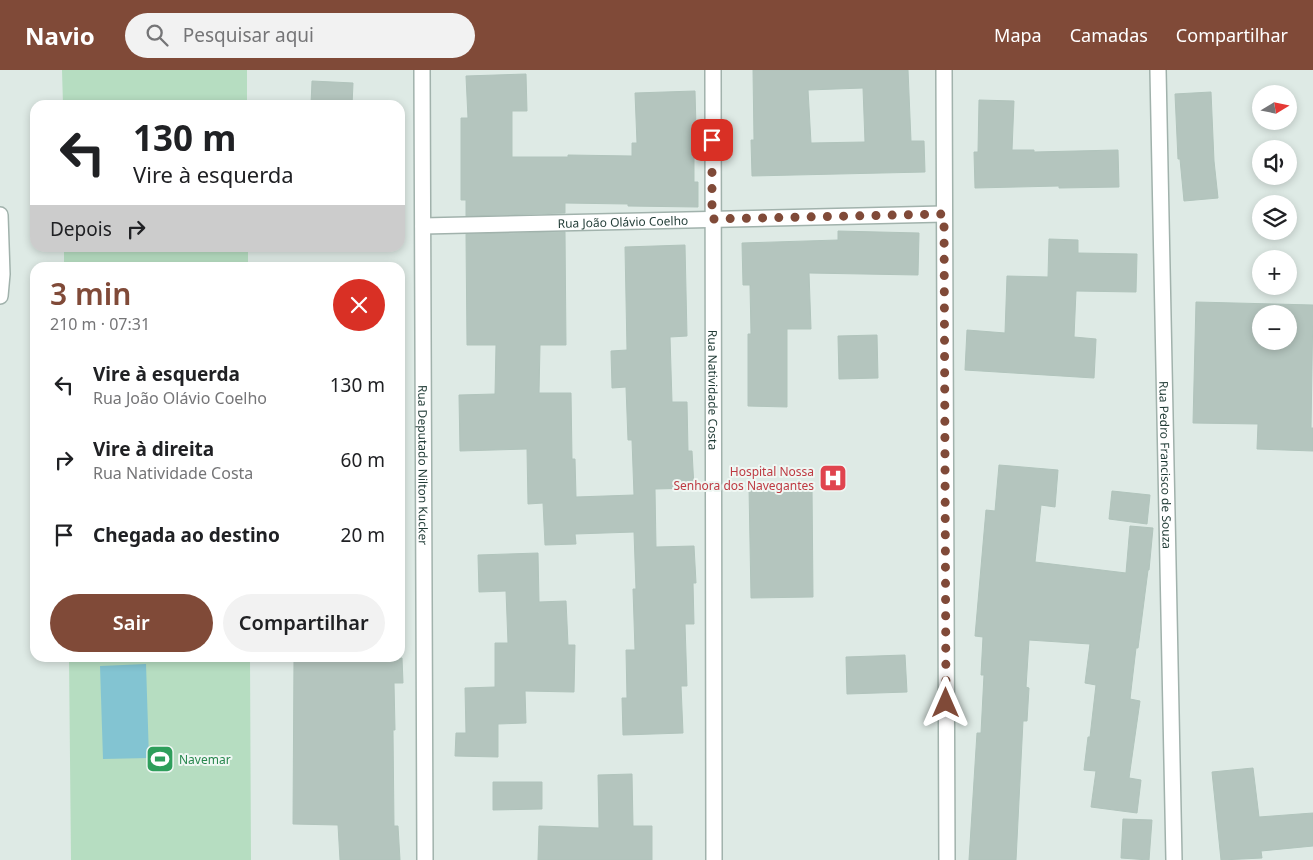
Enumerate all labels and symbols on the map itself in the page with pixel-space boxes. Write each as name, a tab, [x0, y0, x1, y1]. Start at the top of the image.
north arrow	[1252, 85, 1298, 130]
pin	[691, 119, 733, 161]
street label: Rua João Olávio Coelho	[557, 211, 688, 231]
street label: Rua Natividade Costa	[705, 330, 722, 450]
street label: Rua Pedro Francisco de Souza	[1156, 381, 1176, 549]
street label: Rua Deputado Nilton Kucker	[415, 385, 432, 545]
place label: Hospital Nossa Senhora dos Navegantes	[673, 463, 814, 494]
hospital icon: Hospital Nossa Senhora dos Navegantes	[818, 463, 848, 493]
position arrow	[919, 676, 971, 728]
sports icon: Navemar	[145, 744, 175, 774]
place label: Navemar	[179, 751, 231, 768]

